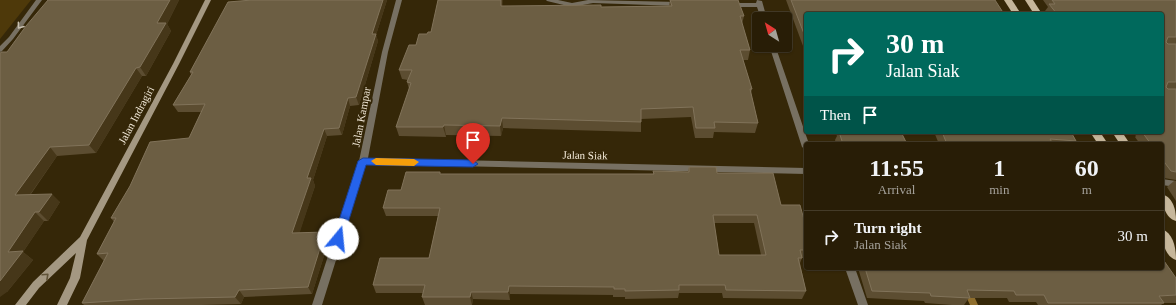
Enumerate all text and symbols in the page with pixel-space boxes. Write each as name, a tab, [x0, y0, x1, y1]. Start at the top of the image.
north arrow	[752, 12, 792, 52]
map controls	[752, 12, 792, 52]
one-way arrow	[18, 21, 25, 28]
icon: right	[820, 28, 872, 80]
text: 30 m	[886, 28, 944, 59]
text: Jalan Siak	[886, 61, 960, 81]
street label: Jalan Indragiri	[116, 84, 156, 146]
street label: Jalan Kampar	[349, 86, 373, 148]
icon: arrive	[859, 104, 881, 126]
text: Then	[820, 107, 851, 123]
pin	[456, 123, 490, 164]
icon: arrive	[462, 129, 484, 151]
street label: Jalan Siak	[562, 149, 608, 161]
text: 11:55	[869, 155, 924, 181]
text: 1	[993, 155, 1005, 181]
text: 60	[1075, 155, 1099, 181]
text: Arrival	[878, 182, 915, 197]
text: min	[989, 182, 1009, 197]
text: m	[1082, 182, 1092, 197]
position arrow	[317, 218, 359, 260]
text: Turn right	[854, 220, 921, 236]
icon: right	[820, 226, 842, 248]
text: 30 m	[1118, 228, 1148, 244]
text: Jalan Siak	[854, 237, 907, 252]
one-way arrow	[41, 273, 49, 280]

